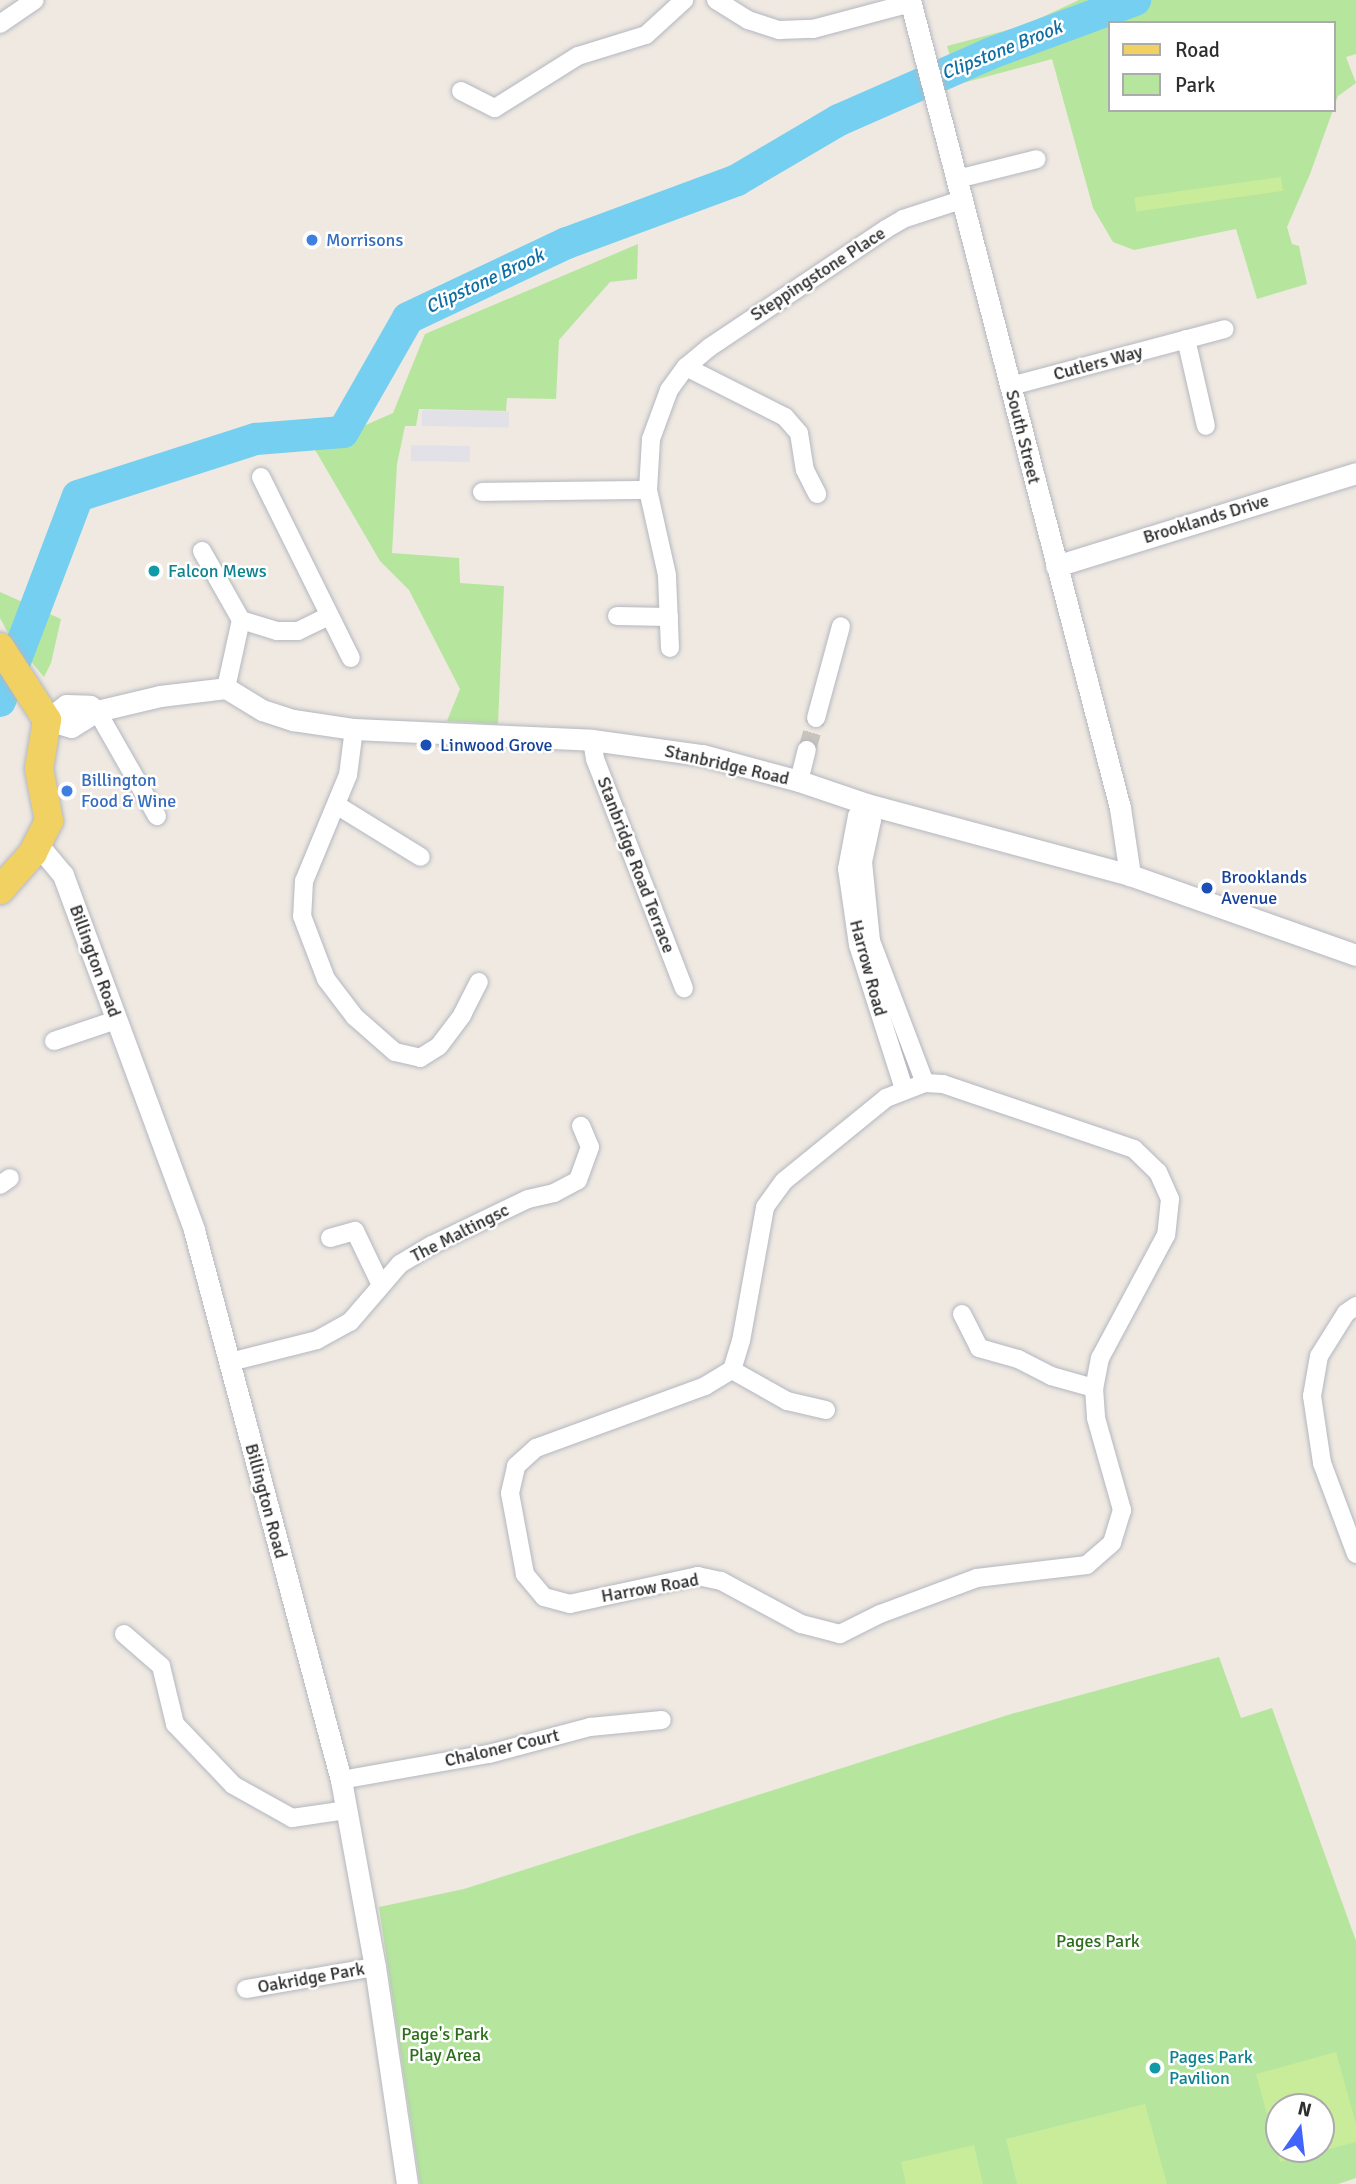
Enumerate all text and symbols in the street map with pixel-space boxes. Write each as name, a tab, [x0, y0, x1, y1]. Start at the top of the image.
water label: Clipstone Brook	[938, 16, 1066, 86]
legend	[1108, 21, 1335, 112]
text: Road	[1175, 37, 1220, 63]
text: Park	[1175, 72, 1215, 98]
street label: Steppingstone Place	[746, 222, 890, 326]
place label: Morrisons	[326, 229, 403, 251]
marker: Morrisons	[304, 232, 320, 248]
water label: Clipstone Brook	[422, 245, 548, 319]
street label: Cutlers Way	[1051, 341, 1145, 385]
street label: South Street	[1001, 388, 1045, 486]
street label: Brooklands Drive	[1141, 490, 1271, 548]
place label: Falcon Mews	[168, 560, 267, 582]
marker: Falcon Mews	[146, 563, 162, 579]
place label: Linwood Grove	[440, 734, 552, 756]
marker: Linwood Grove	[418, 737, 434, 753]
street label: Stanbridge Road	[663, 740, 791, 790]
place label: Billington Food & Wine	[81, 770, 176, 812]
street label: Stanbridge Road Terrace	[592, 774, 680, 956]
marker: Billington Food & Wine	[59, 783, 75, 799]
place label: Brooklands Avenue	[1221, 867, 1307, 910]
marker: Brooklands Avenue	[1199, 880, 1215, 896]
street label: Billington Road	[65, 902, 125, 1020]
street label: Harrow Road	[845, 917, 891, 1019]
street label: The Maltingsc	[407, 1199, 513, 1267]
street label: Billington Road	[240, 1441, 292, 1561]
street label: Harrow Road	[599, 1569, 701, 1607]
street label: Chaloner Court	[443, 1724, 561, 1772]
park label: Pages Park	[1056, 1930, 1140, 1952]
street label: Oakridge Park	[256, 1958, 366, 1998]
park label: Page's Park Play Area	[401, 2024, 489, 2066]
place label: Pages Park Pavilion	[1169, 2047, 1253, 2090]
marker: Pages Park Pavilion	[1147, 2060, 1163, 2076]
north arrow	[1265, 2093, 1335, 2163]
text: N	[1295, 2096, 1314, 2123]

